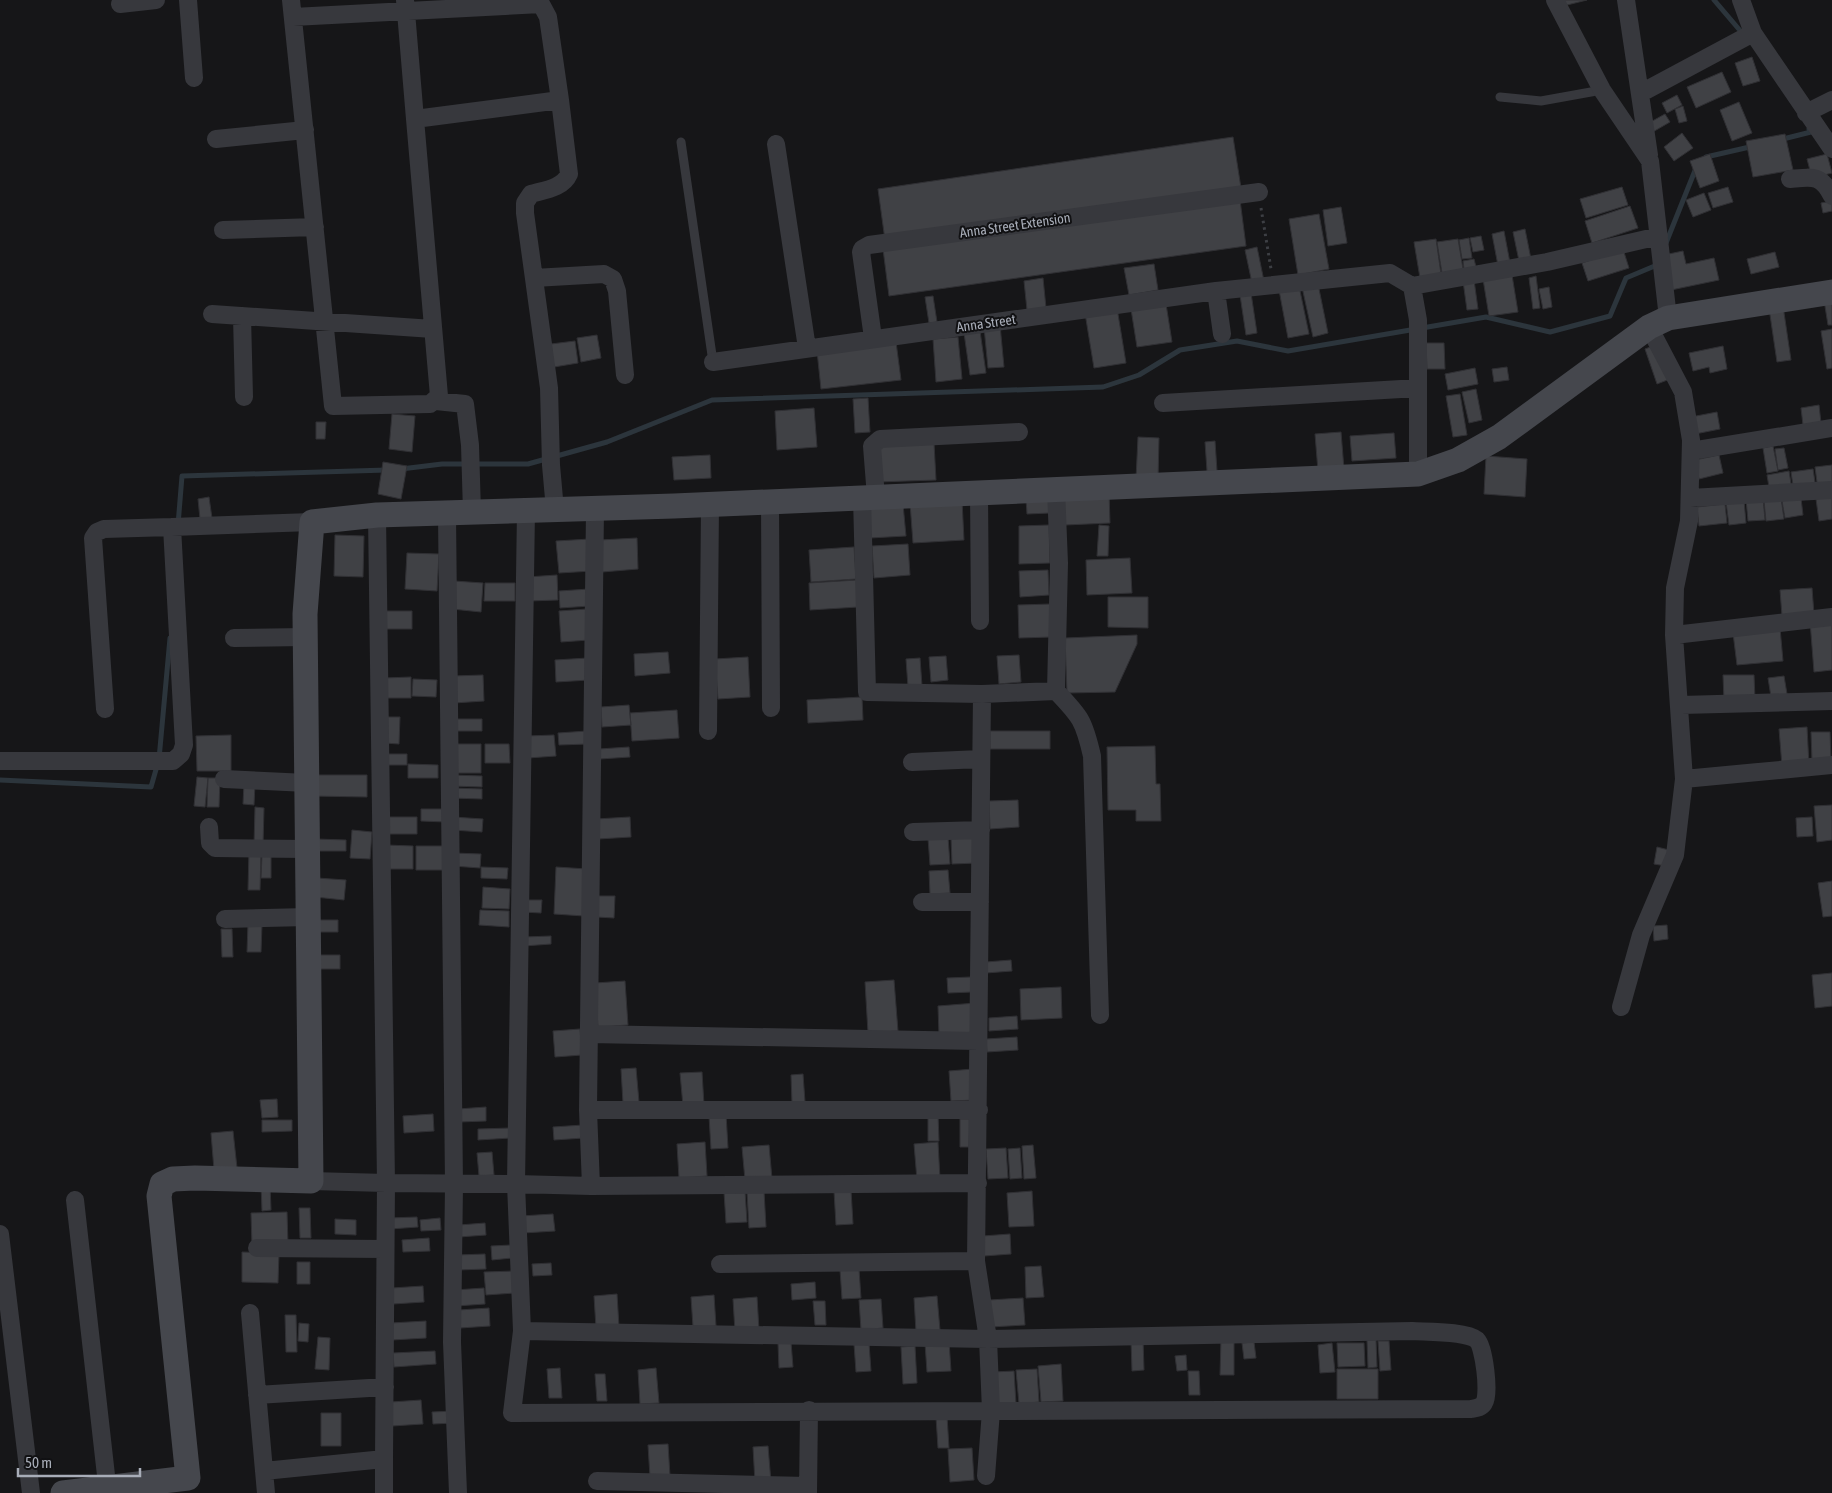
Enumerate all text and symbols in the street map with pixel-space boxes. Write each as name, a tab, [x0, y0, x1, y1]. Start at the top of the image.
street label: Anna Street Extension	[959, 209, 1071, 241]
street label: Anna Street	[955, 311, 1017, 335]
scale bar	[18, 1446, 140, 1478]
text: 50 m	[25, 1454, 52, 1471]

